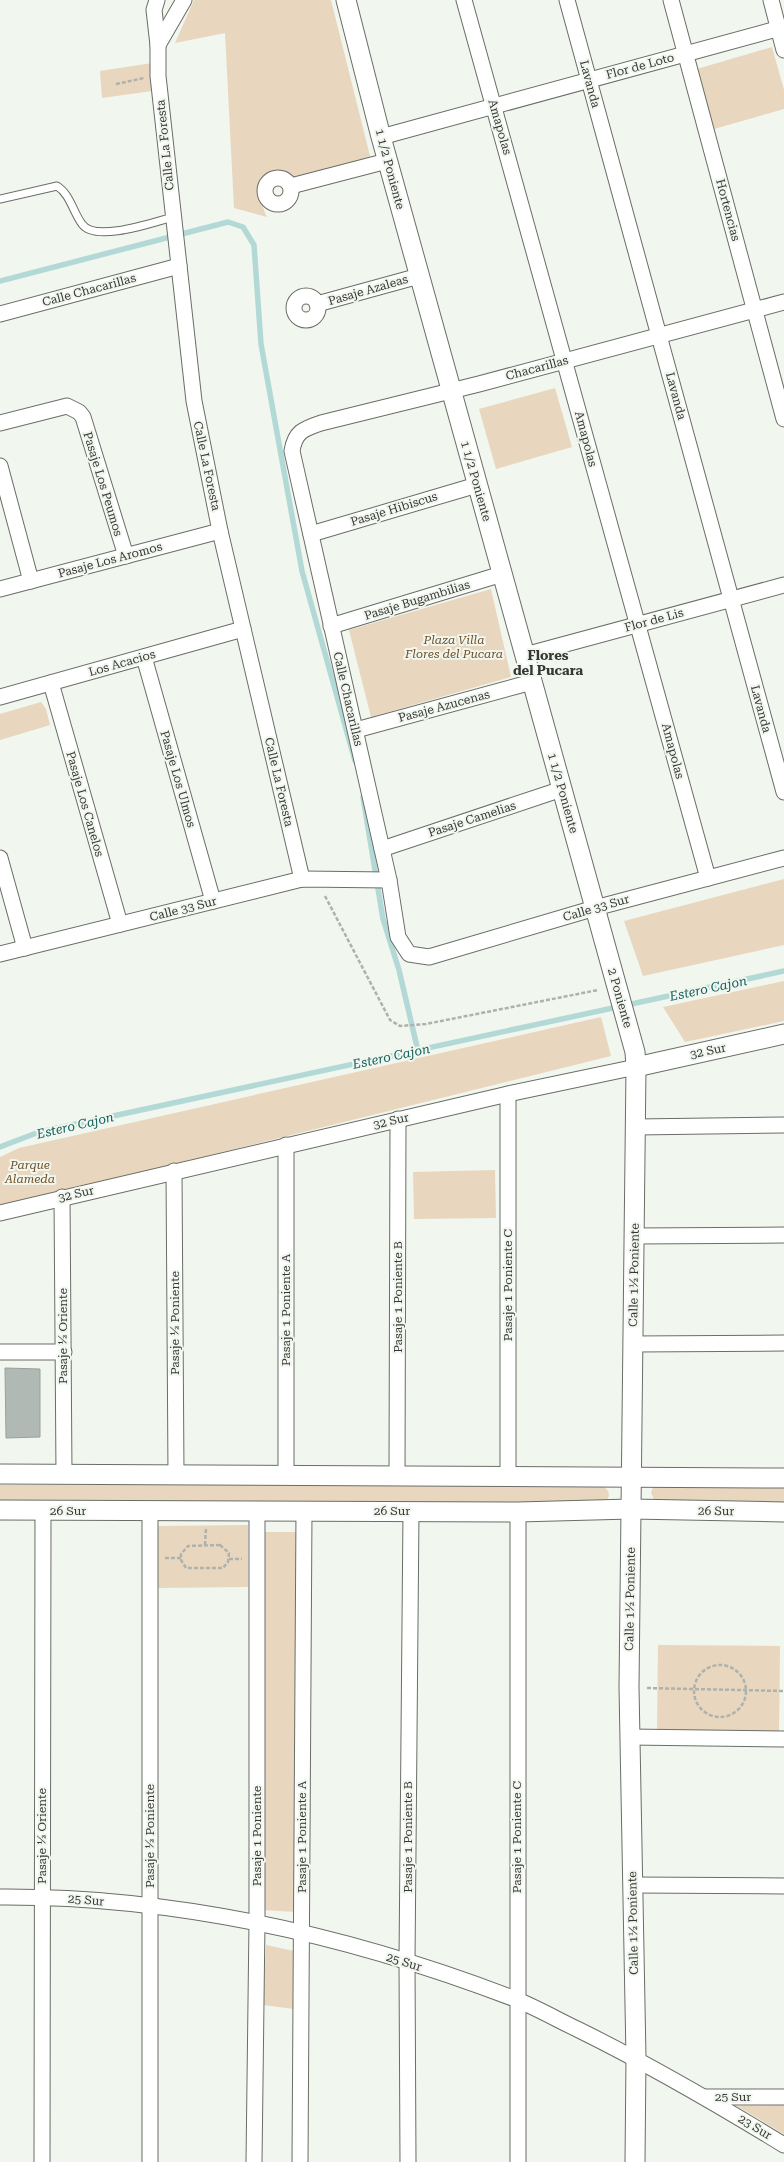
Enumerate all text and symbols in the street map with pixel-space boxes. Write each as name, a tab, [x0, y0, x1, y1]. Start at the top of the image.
street label: Flor de Loto	[604, 50, 676, 82]
street label: Lavanda	[577, 59, 603, 110]
street label: Calle La Foresta	[153, 98, 177, 191]
street label: Amapolas	[485, 98, 515, 157]
street label: 1 1/2 Poniente	[373, 127, 408, 211]
street label: Hortencias	[713, 177, 743, 243]
street label: Calle Chacarillas	[41, 271, 138, 309]
street label: Pasaje Azaleas	[326, 272, 410, 308]
street label: Chacarillas	[504, 353, 570, 383]
street label: Lavanda	[663, 371, 689, 422]
street label: Amapolas	[572, 410, 600, 469]
street label: Calle La Foresta	[191, 420, 223, 513]
street label: Pasaje Los Peumos	[80, 430, 126, 538]
street label: 1 1/2 Poniente	[458, 439, 494, 523]
street label: Pasaje Hibiscus	[349, 489, 439, 529]
street label: Pasaje Los Aromos	[56, 539, 164, 581]
street label: Pasaje Bugambilias	[362, 577, 472, 623]
street label: Flor de Lis	[623, 605, 685, 635]
park label: Plaza Villa Flores del Pucara	[404, 633, 503, 661]
street label: Los Acacios	[87, 647, 157, 679]
district label: Flores del Pucara	[513, 648, 583, 678]
street label: Calle Chacarillas	[330, 650, 366, 748]
street label: Lavanda	[748, 684, 774, 735]
street label: Pasaje Azucenas	[397, 687, 492, 725]
street label: Amapolas	[659, 722, 687, 781]
street label: Pasaje Los Ulmos	[157, 729, 199, 829]
street label: Calle La Foresta	[262, 736, 296, 829]
street label: Pasaje Los Canelos	[63, 750, 107, 859]
street label: 1 1/2 Poniente	[545, 751, 581, 835]
street label: Pasaje Camelias	[426, 798, 518, 840]
street label: Calle 33 Sur	[561, 892, 631, 924]
street label: Calle 33 Sur	[148, 894, 218, 924]
street label: 2 Poniente	[605, 967, 635, 1030]
water label: Estero Cajon	[667, 973, 748, 1004]
street label: 32 Sur	[689, 1040, 727, 1062]
water label: Estero Cajon	[350, 1041, 431, 1072]
water label: Estero Cajon	[34, 1109, 115, 1142]
street label: 32 Sur	[372, 1110, 410, 1132]
park label: Parque Alameda	[4, 1158, 55, 1186]
street label: 32 Sur	[57, 1183, 95, 1205]
street label: Calle 1½ Poniente	[626, 1223, 642, 1327]
street label: Pasaje 1 Poniente C	[501, 1228, 515, 1341]
street label: Pasaje 1 Poniente B	[391, 1241, 405, 1353]
street label: Pasaje 1 Poniente A	[279, 1253, 293, 1366]
street label: Pasaje ½ Poniente	[168, 1271, 182, 1375]
street label: Pasaje ½ Oriente	[56, 1288, 70, 1384]
street label: 26 Sur	[50, 1504, 86, 1518]
street label: 26 Sur	[374, 1504, 410, 1518]
street label: 26 Sur	[698, 1504, 734, 1518]
street label: Calle 1½ Poniente	[622, 1547, 638, 1651]
street label: Pasaje 1 Poniente A	[295, 1780, 309, 1893]
street label: Pasaje 1 Poniente C	[510, 1780, 524, 1893]
street label: Pasaje 1 Poniente B	[401, 1781, 415, 1893]
street label: Pasaje ½ Poniente	[143, 1784, 157, 1888]
street label: Pasaje 1 Poniente	[250, 1785, 264, 1886]
street label: Pasaje ½ Oriente	[35, 1788, 49, 1884]
street label: Calle 1½ Poniente	[625, 1871, 641, 1975]
street label: 25 Sur	[67, 1891, 105, 1909]
street label: 25 Sur	[385, 1950, 424, 1974]
street label: 25 Sur	[715, 2090, 751, 2104]
street label: 23 Sur	[736, 2112, 774, 2142]

